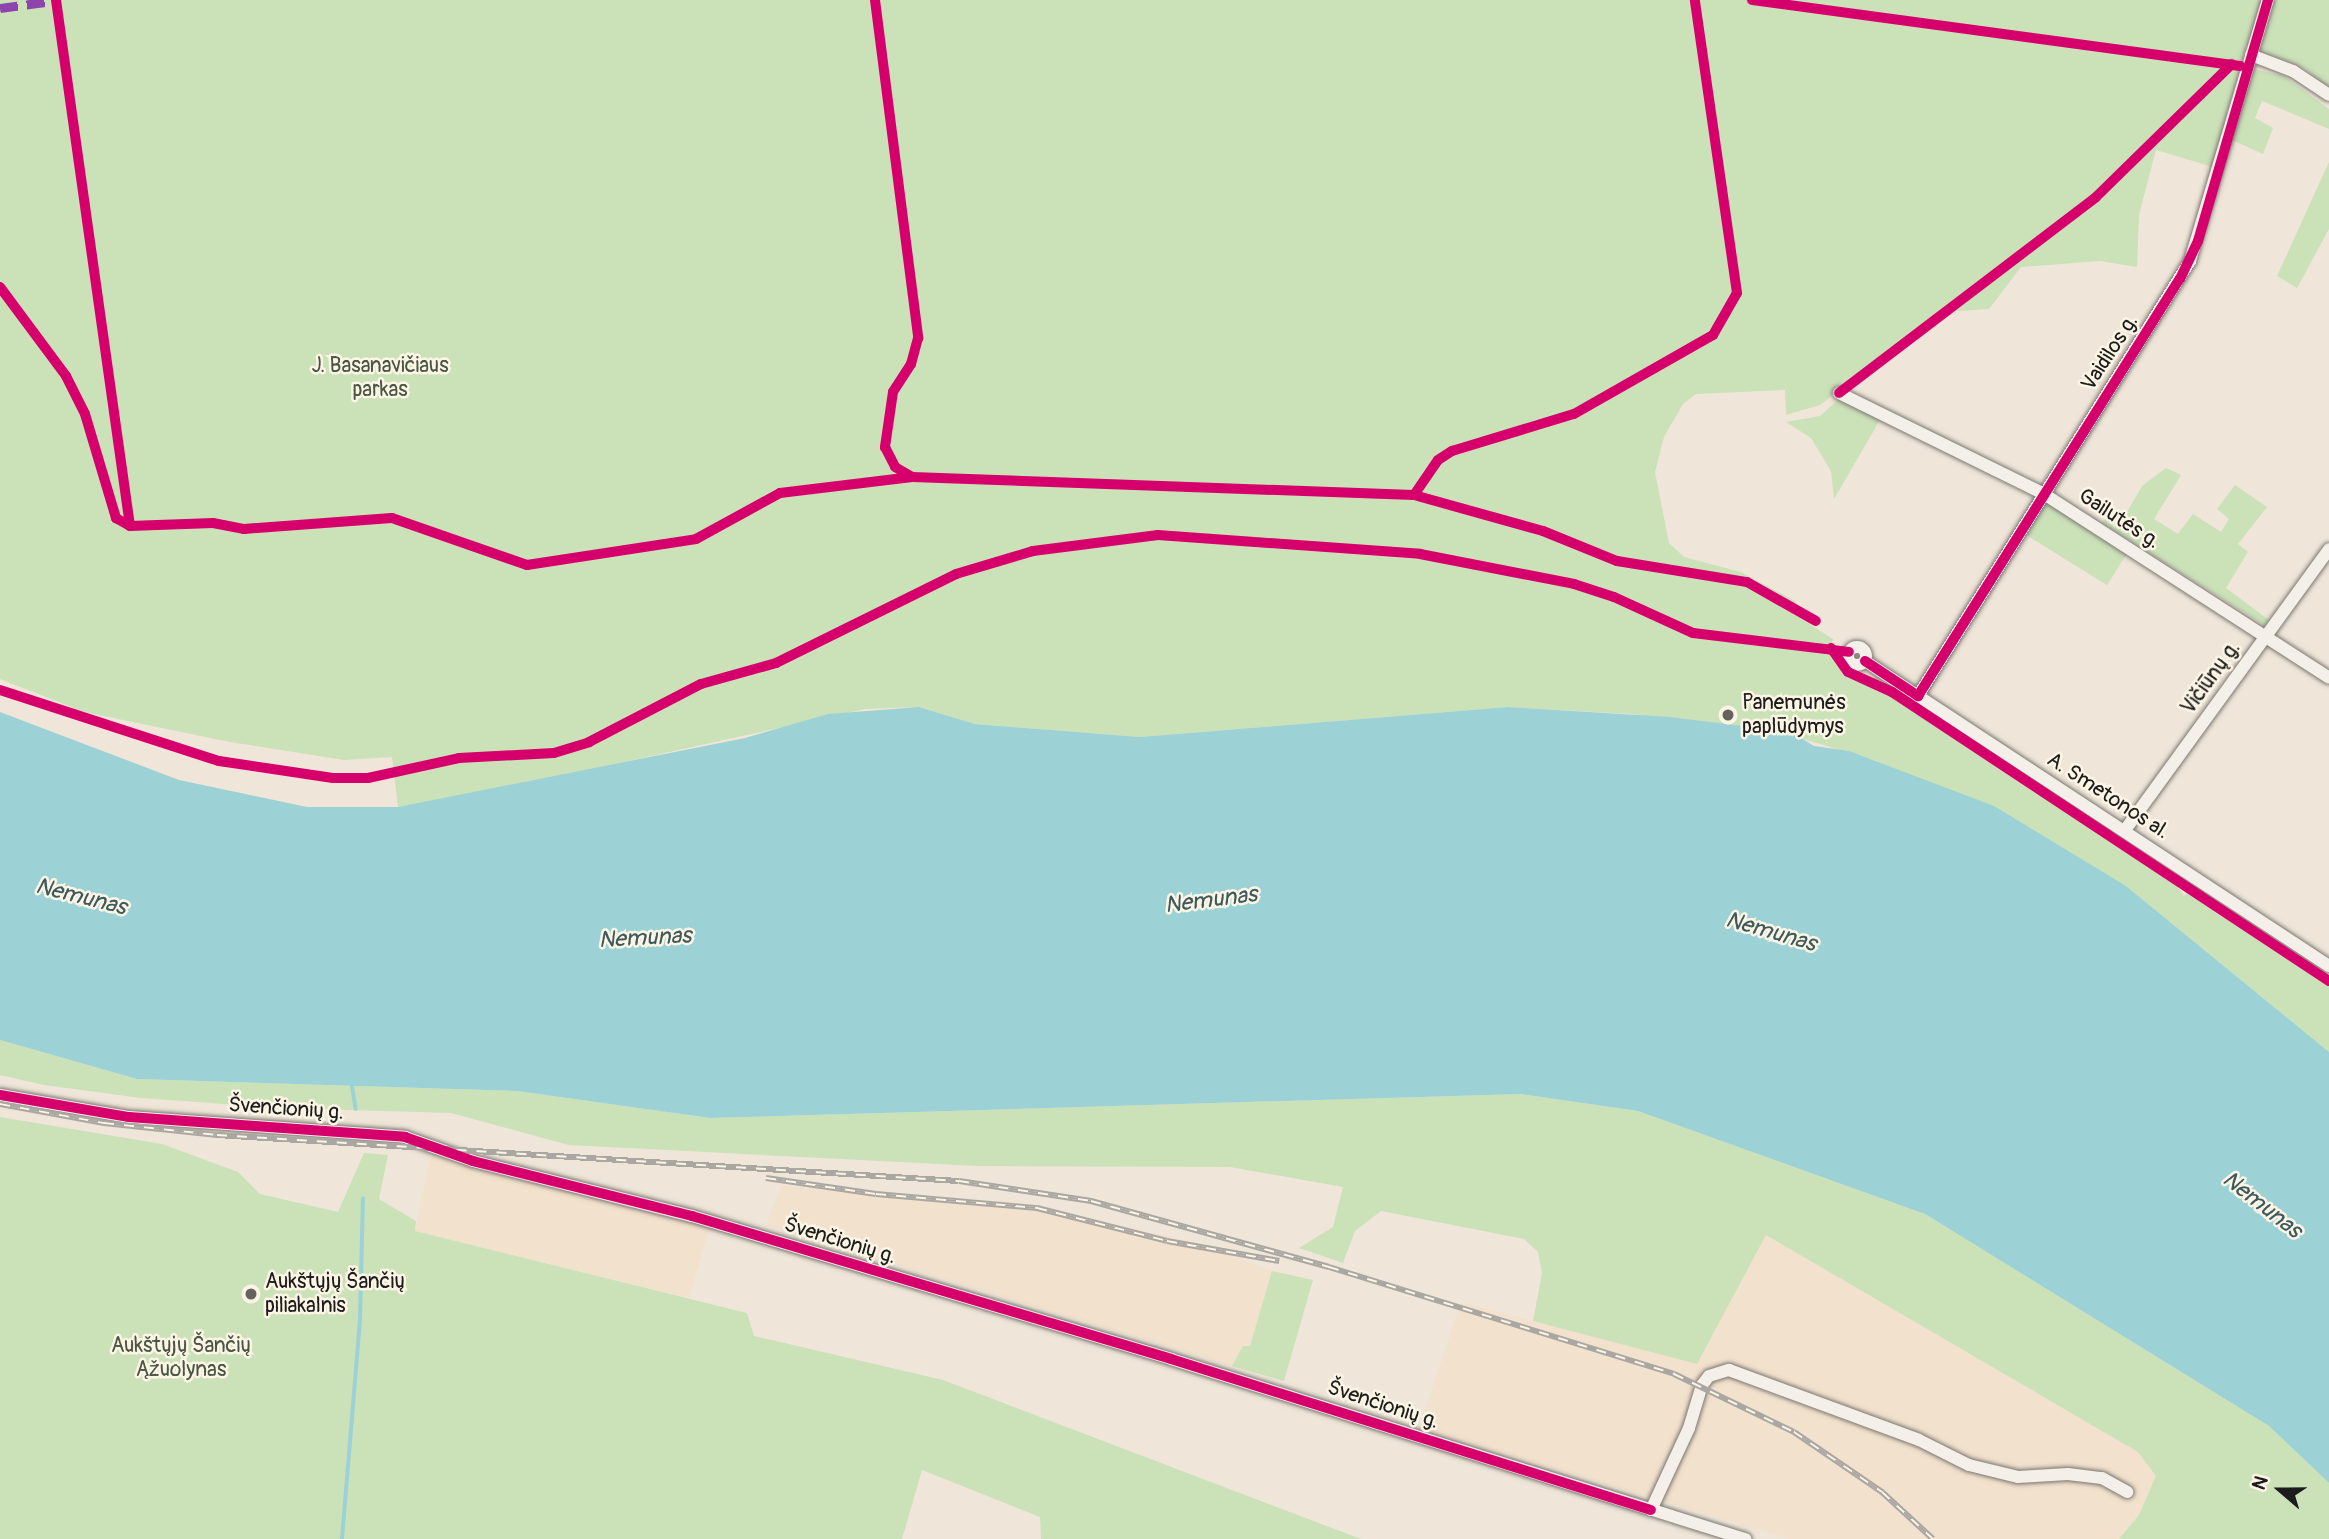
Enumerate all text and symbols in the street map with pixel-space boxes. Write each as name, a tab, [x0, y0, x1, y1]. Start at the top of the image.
street label: Vaidilos g.	[2076, 310, 2144, 396]
park label: J. Basanavičiaus parkas	[311, 353, 449, 403]
street label: Gailutės g.	[2074, 483, 2164, 555]
street label: Vičiūnų g.	[2176, 636, 2246, 720]
place label: Panemunės paplūdymys	[1742, 690, 1846, 740]
marker: Panemunės paplūdymys	[1720, 707, 1736, 723]
street label: A. Smetonos al.	[2042, 747, 2174, 845]
water label: Nemunas	[33, 872, 129, 922]
water label: Nemunas	[1163, 881, 1259, 919]
water label: Nemunas	[1723, 906, 1819, 958]
water label: Nemunas	[598, 922, 692, 954]
street label: Švenčionių g.	[227, 1092, 345, 1126]
water label: Nemunas	[2217, 1166, 2307, 1244]
street label: Švenčionių g.	[781, 1212, 899, 1270]
place label: Aukštųjų Šančių piliakalnis	[265, 1269, 405, 1319]
marker: Aukštųjų Šančių piliakalnis	[243, 1286, 259, 1302]
park label: Aukštųjų Šančių Ąžuolynas	[111, 1333, 251, 1383]
street label: Švenčionių g.	[1324, 1375, 1442, 1435]
north arrow	[2245, 1455, 2315, 1525]
text: N	[2247, 1473, 2274, 1493]

